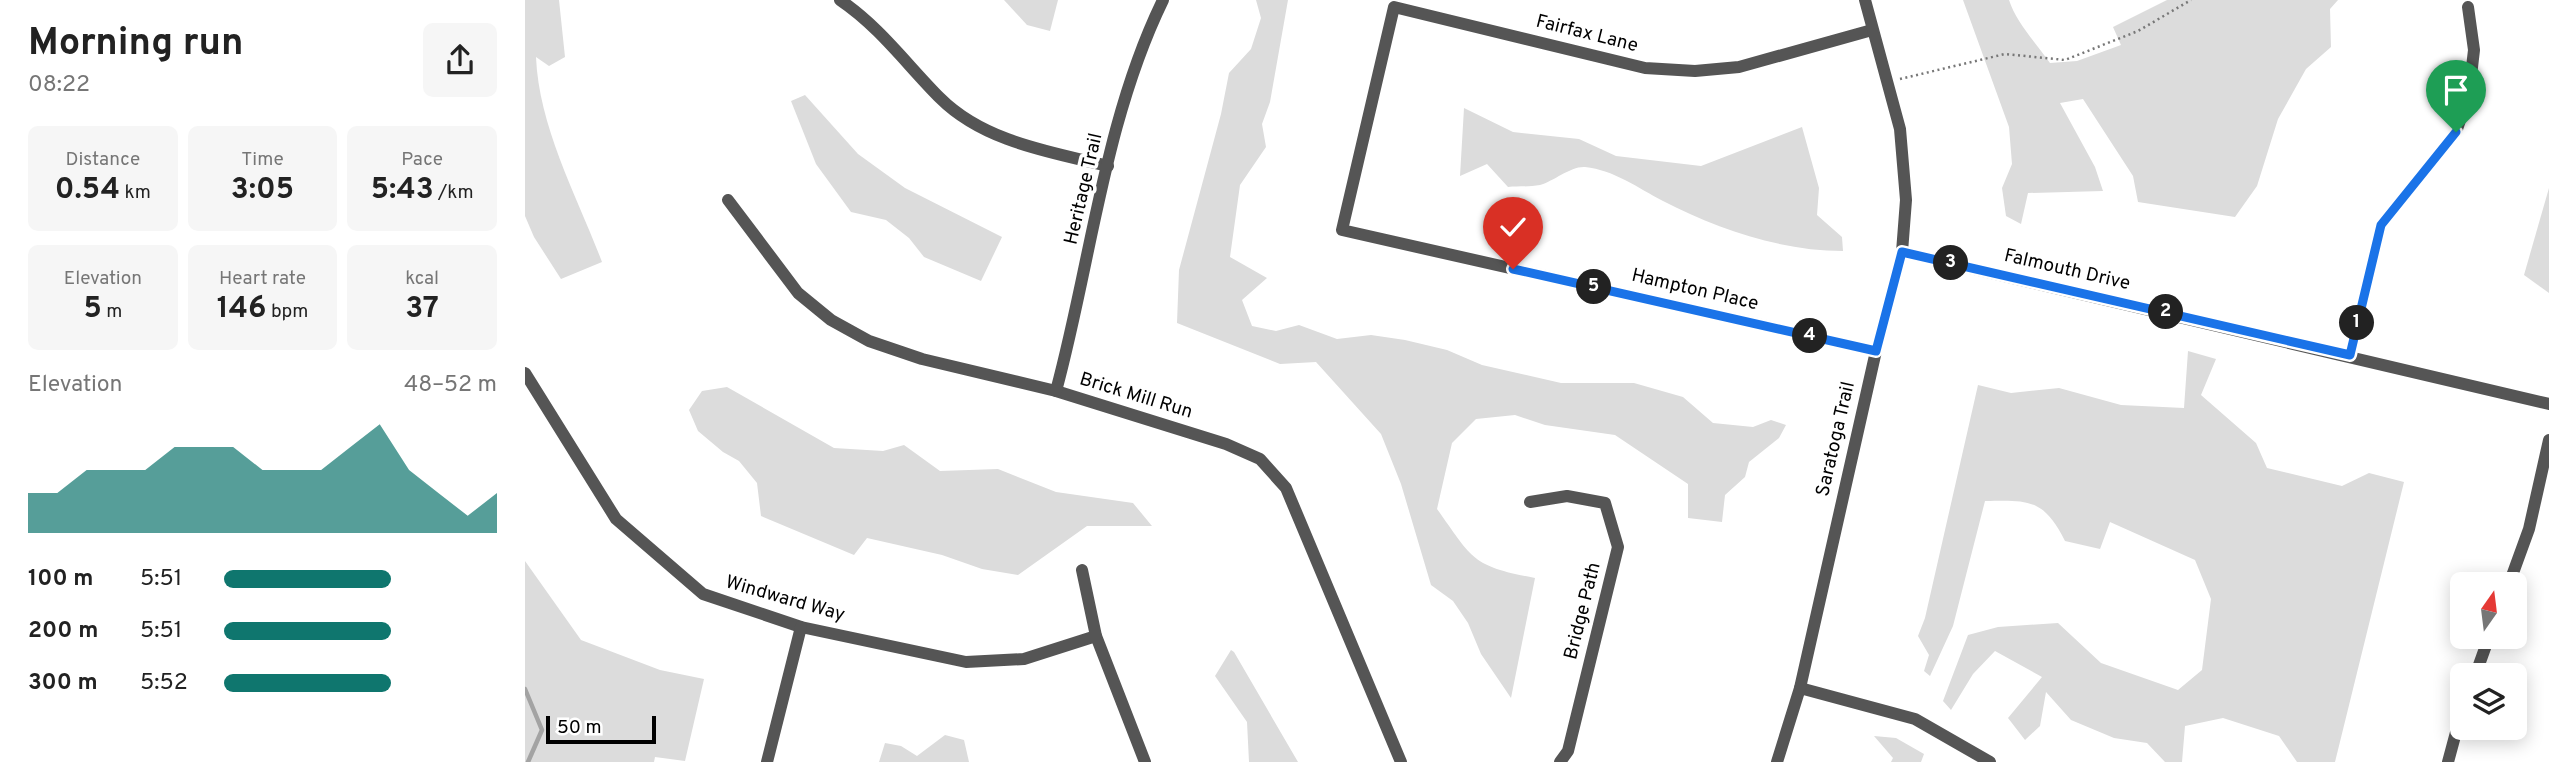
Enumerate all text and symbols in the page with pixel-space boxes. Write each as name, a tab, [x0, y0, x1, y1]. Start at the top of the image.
street label: Fairfax Lane	[1533, 10, 1641, 58]
text: Morning run	[28, 20, 244, 69]
button: share	[423, 23, 497, 97]
pin	[2426, 60, 2486, 132]
text: 08:22	[28, 71, 90, 100]
icon: arrive	[2437, 71, 2475, 109]
street label: Heritage Trail	[1059, 131, 1109, 247]
text: Distance	[66, 148, 140, 172]
text: Time	[241, 148, 284, 172]
text: Pace	[401, 148, 443, 172]
text: 0.54	[55, 172, 120, 209]
text: 3:05	[231, 172, 294, 209]
text: 5:43	[371, 172, 434, 209]
text: km	[120, 181, 151, 205]
text: /km	[434, 181, 474, 205]
pin	[1483, 197, 1543, 269]
icon: check	[1494, 208, 1532, 246]
street label: Falmouth Drive	[2002, 244, 2132, 296]
pin: 3	[1933, 246, 1969, 280]
text: 3	[1945, 250, 1956, 274]
street label: Hampton Place	[1629, 264, 1761, 316]
text: Elevation	[64, 267, 142, 291]
text: Heart rate	[219, 267, 306, 291]
text: kcal	[405, 267, 439, 291]
pin: 5	[1577, 270, 1611, 304]
text: 5	[1588, 274, 1599, 298]
text: 5	[83, 291, 102, 328]
text: 146	[217, 291, 266, 328]
text: 37	[405, 291, 439, 328]
pin: 2	[2149, 294, 2183, 330]
text: 2	[2160, 299, 2171, 323]
text: m	[102, 300, 122, 324]
text: bpm	[266, 300, 308, 324]
pin: 1	[2339, 306, 2375, 340]
text: 1	[2353, 310, 2360, 334]
pin: 4	[1793, 318, 1827, 354]
text: 4	[1803, 323, 1816, 347]
street label: Brick Mill Run	[1077, 367, 1195, 425]
text: Elevation	[28, 371, 123, 400]
text: 48–52 m	[404, 371, 497, 400]
street label: Saratoga Trail	[1811, 379, 1861, 499]
street label: Bridge Path	[1559, 560, 1607, 662]
text: 100 m	[28, 565, 93, 594]
text: 5:51	[140, 565, 182, 594]
street label: Windward Way	[722, 570, 848, 628]
north arrow	[2450, 572, 2527, 649]
map controls	[2450, 572, 2527, 740]
text: 200 m	[28, 617, 98, 646]
text: 5:51	[140, 617, 182, 646]
button: layers	[2450, 663, 2527, 740]
text: 300 m	[28, 669, 98, 698]
text: 5:52	[140, 669, 188, 698]
scale bar	[546, 713, 656, 745]
text: 50 m	[557, 716, 602, 740]

